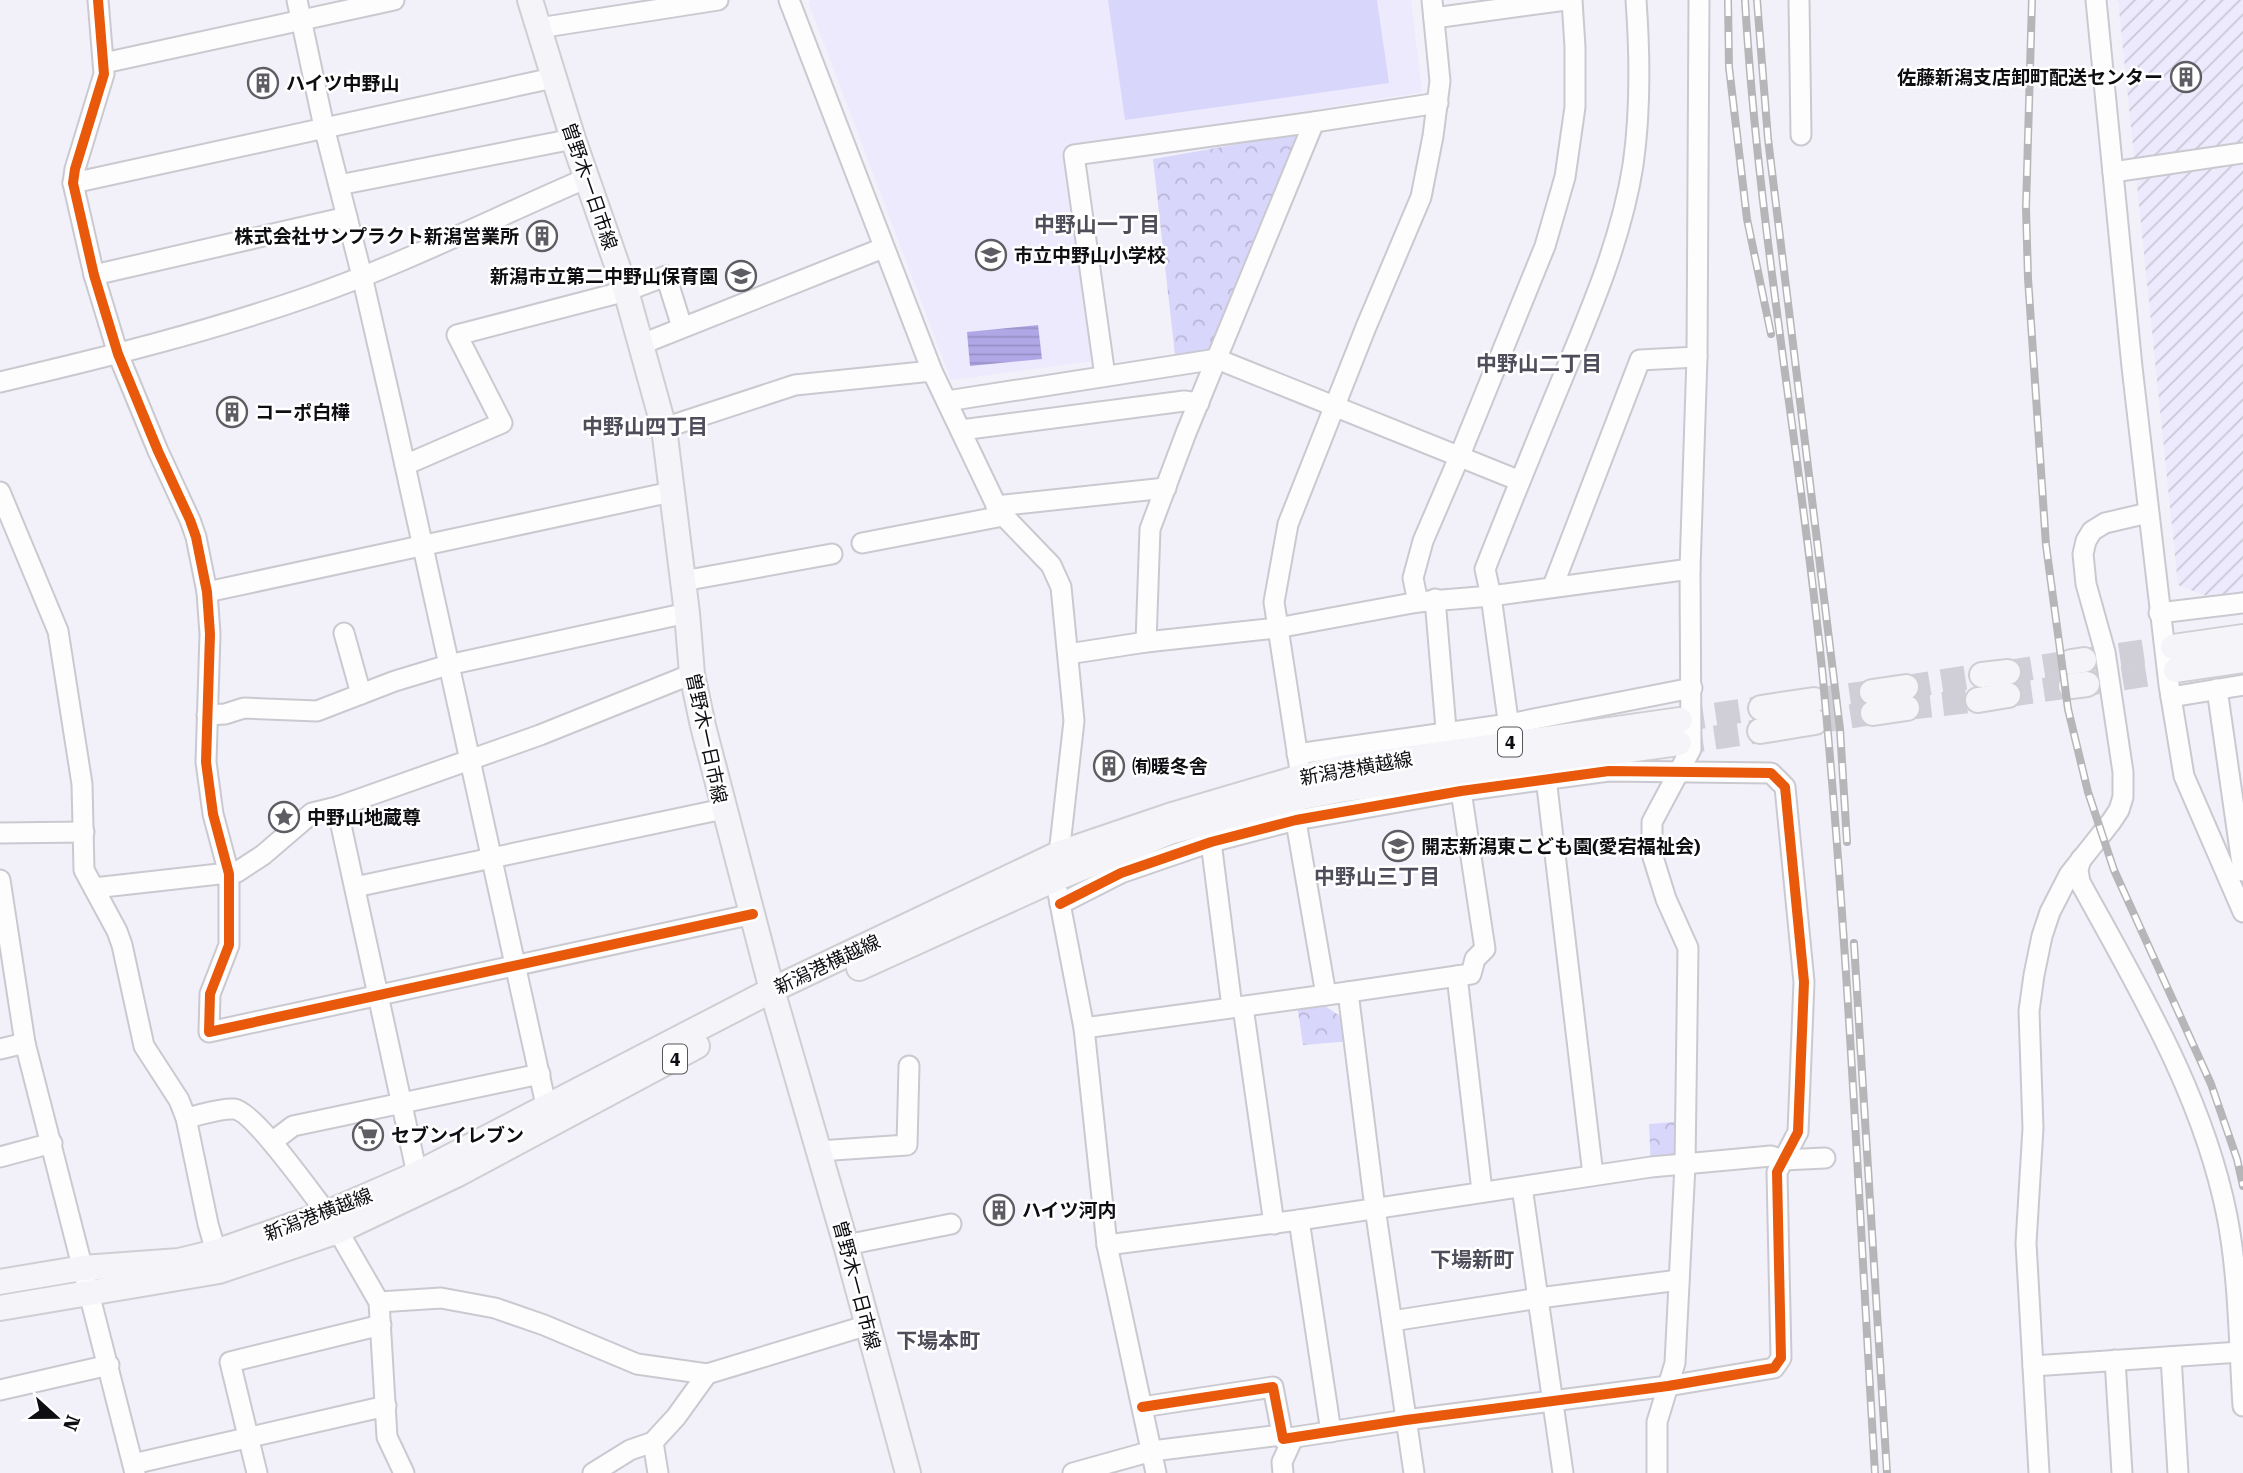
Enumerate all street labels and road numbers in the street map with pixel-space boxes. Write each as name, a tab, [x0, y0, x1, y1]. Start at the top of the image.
street label: 曽野木一日市線	[557, 120, 622, 253]
street label: 曽野木一日市線	[681, 671, 732, 806]
road number: 4	[1498, 728, 1522, 756]
street label: 新潟港横越線	[1298, 747, 1414, 790]
street label: 新潟港横越線	[771, 930, 884, 999]
road number: 4	[663, 1044, 687, 1074]
street label: 新潟港横越線	[261, 1183, 376, 1246]
street label: 曽野木一日市線	[828, 1218, 885, 1352]

